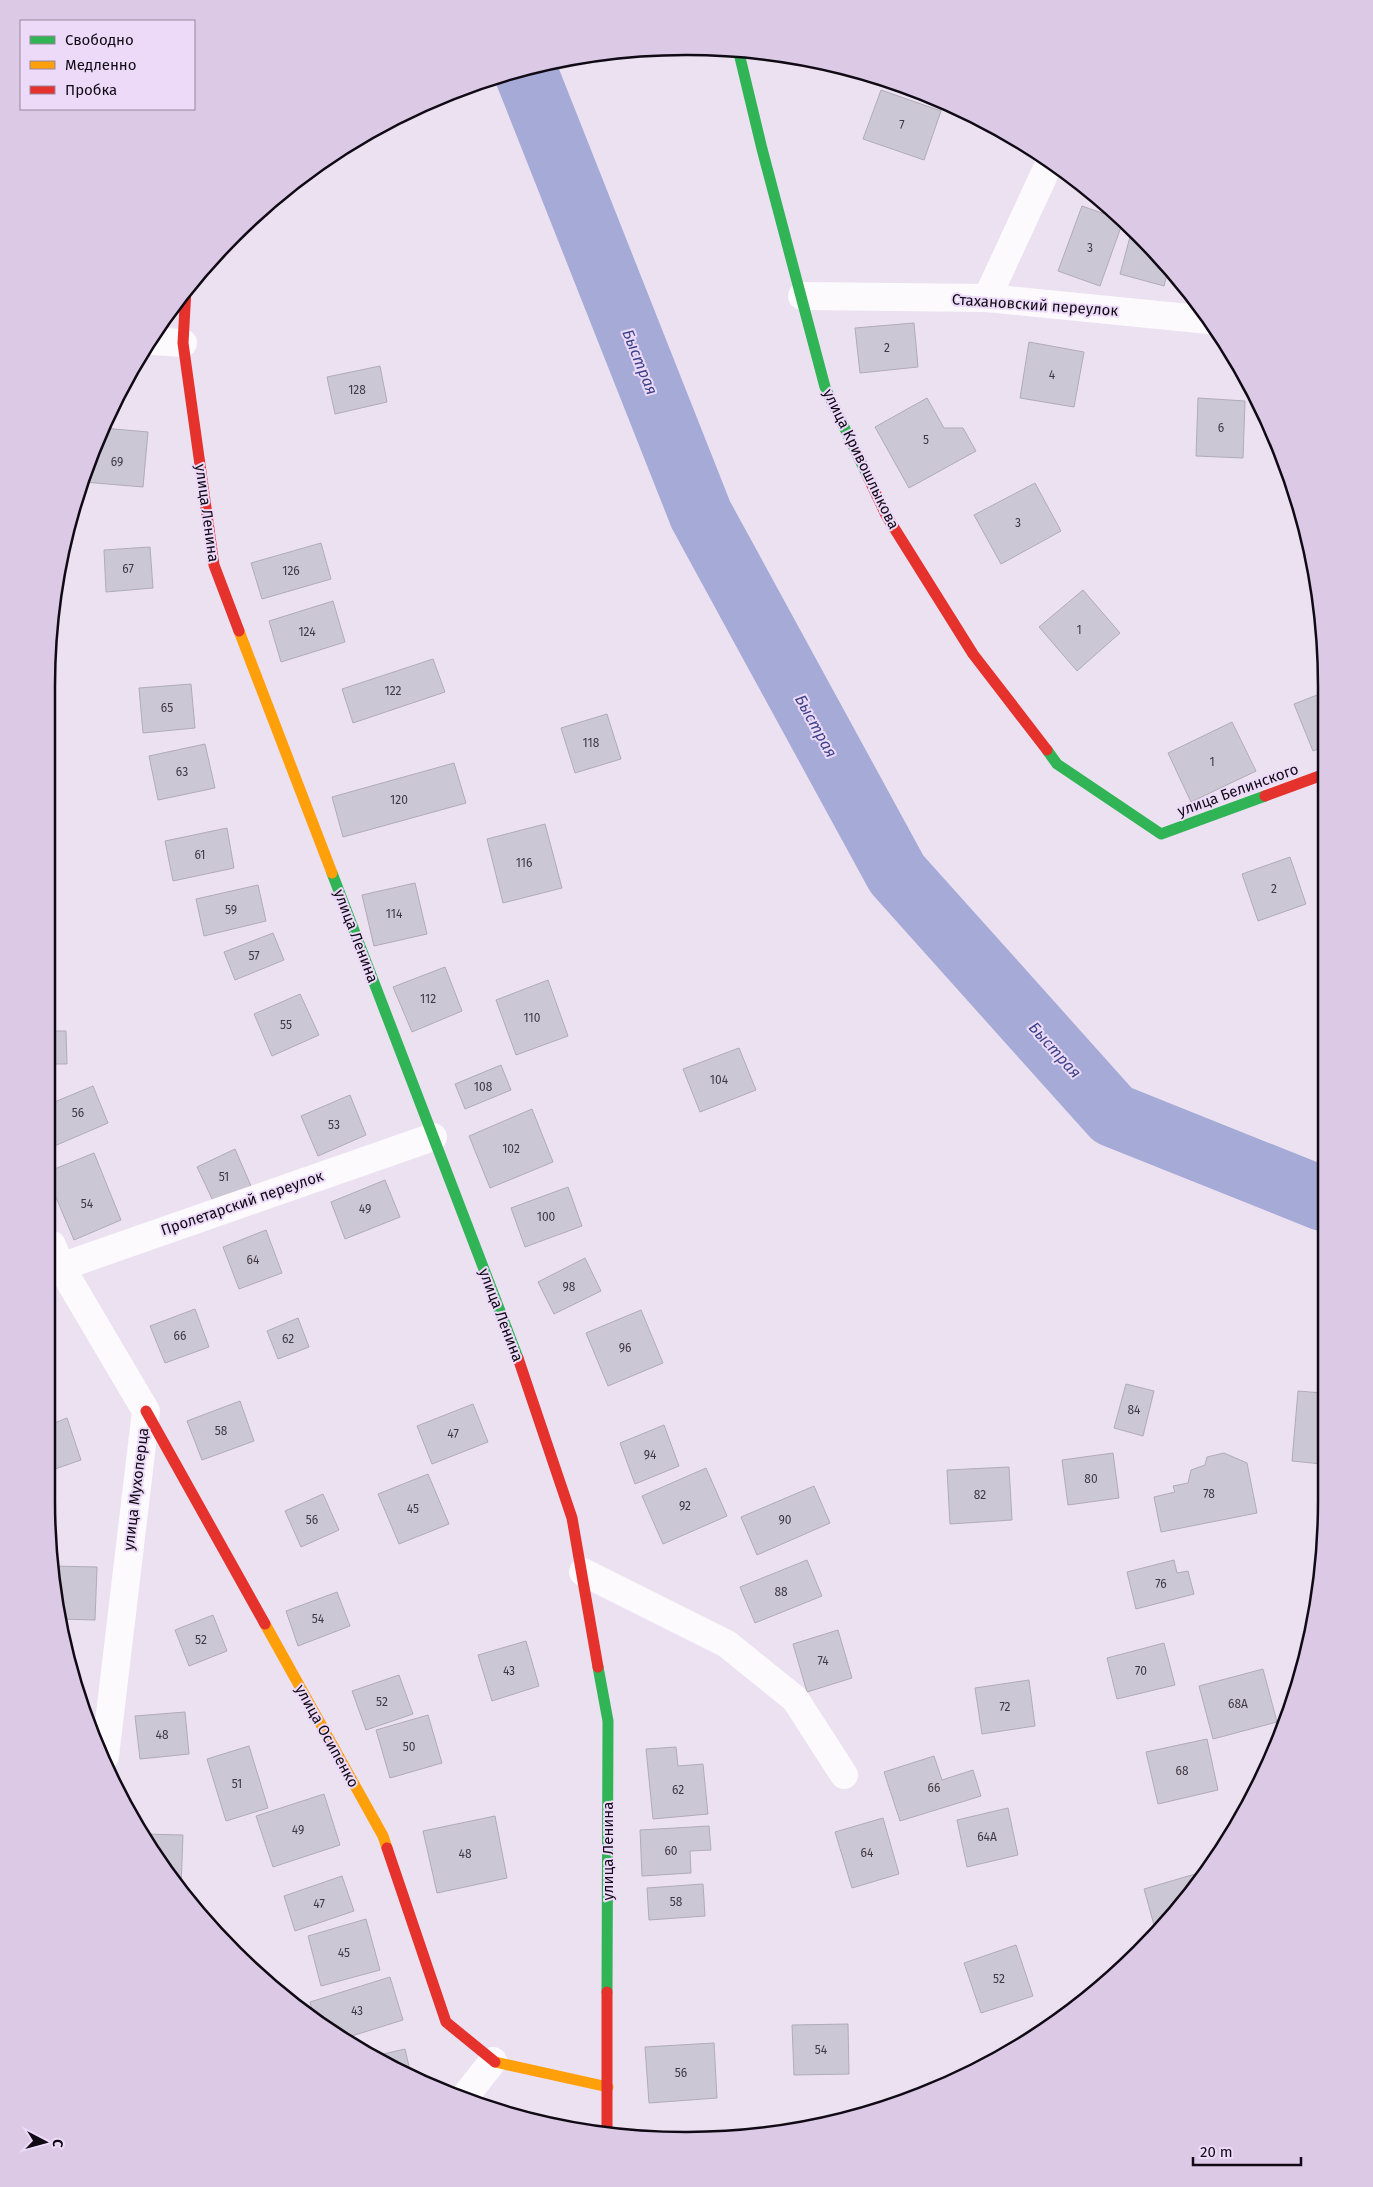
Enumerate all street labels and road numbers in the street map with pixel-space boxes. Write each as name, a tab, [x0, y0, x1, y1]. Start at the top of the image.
street label: Стахановский переулок	[951, 290, 1119, 320]
street label: улица Кривошлыкова	[819, 386, 903, 532]
street label: улица Ленина	[191, 463, 223, 563]
street label: улица Белинского	[1175, 760, 1301, 820]
street label: улица Ленина	[330, 887, 382, 985]
street label: Пролетарский переулок	[158, 1167, 326, 1239]
street label: улица Ленина	[475, 1266, 527, 1364]
street label: улица Мухоперца	[120, 1427, 152, 1551]
street label: улица Осипенко	[291, 1681, 363, 1791]
street label: улица Ленина	[599, 1802, 617, 1900]

